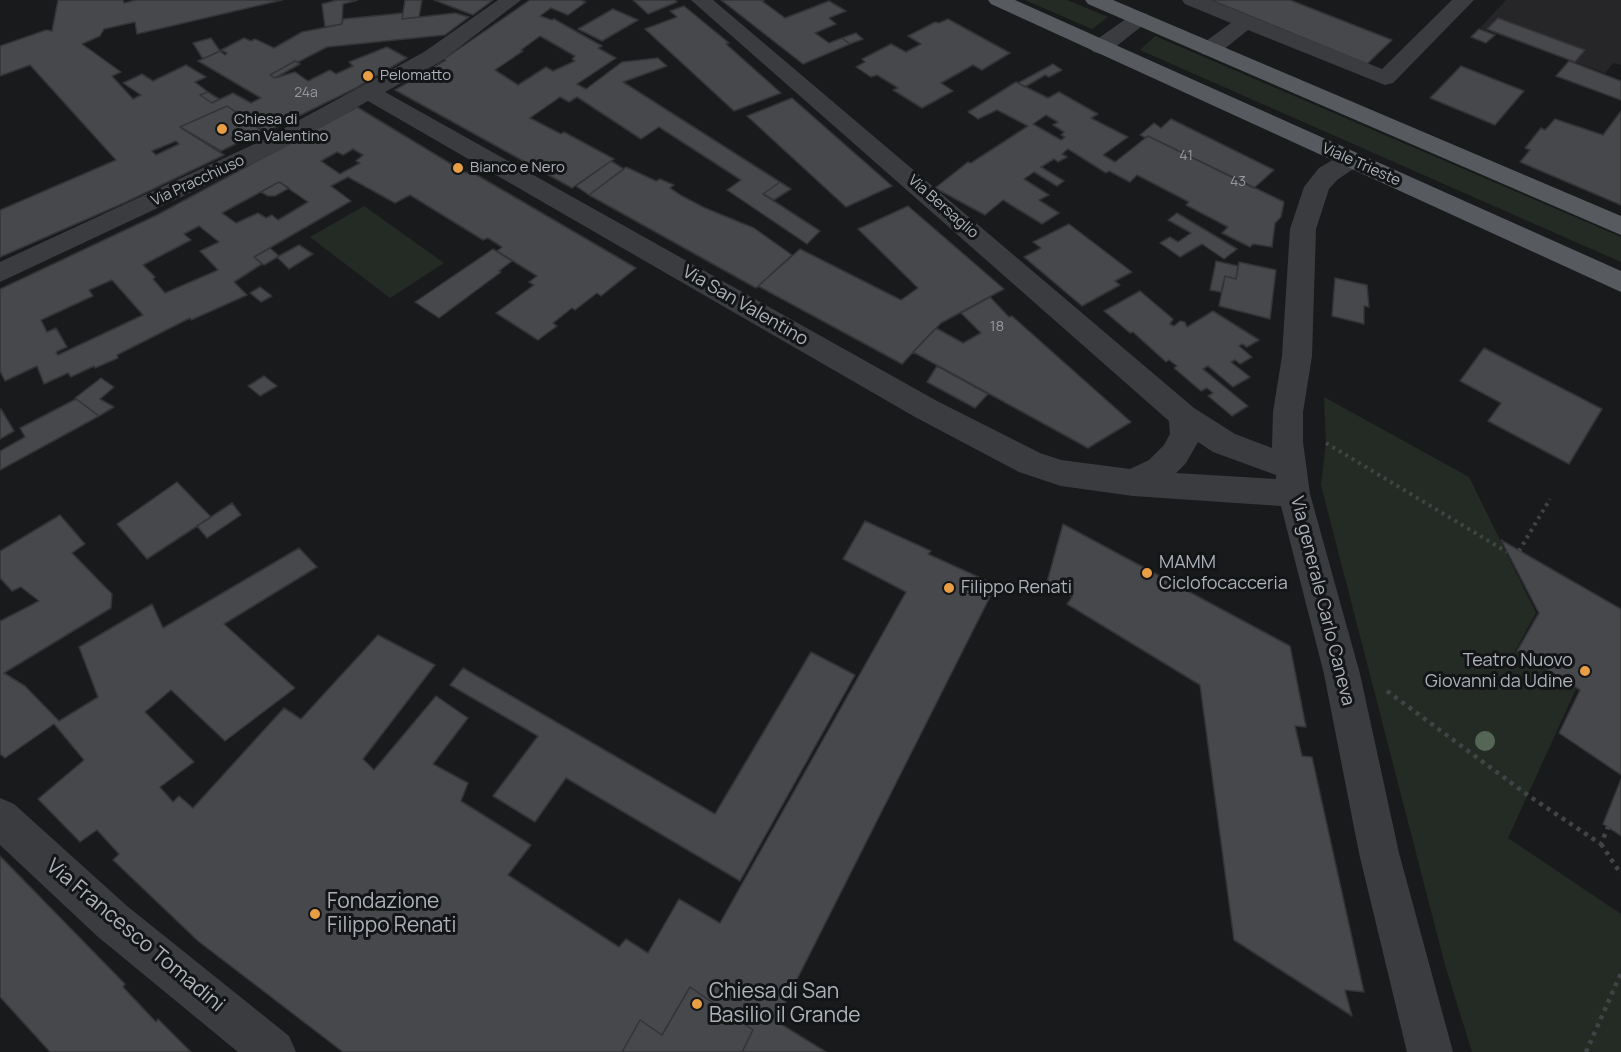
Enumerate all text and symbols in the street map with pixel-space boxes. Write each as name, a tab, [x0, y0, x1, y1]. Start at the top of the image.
place label: Pelomatto	[380, 67, 451, 85]
marker: Pelomatto	[361, 69, 375, 83]
house number: 24a	[294, 85, 318, 101]
place label: Chiesa di San Valentino	[234, 111, 328, 146]
marker: Chiesa di San Valentino	[215, 122, 229, 136]
street label: Viale Trieste	[1319, 140, 1403, 190]
house number: 41	[1179, 148, 1193, 164]
street label: Via Pracchiuso	[149, 152, 247, 210]
place label: Bianco e Nero	[470, 159, 565, 177]
marker: Bianco e Nero	[451, 161, 465, 175]
street label: Via Bersaglio	[904, 171, 982, 243]
house number: 43	[1230, 174, 1246, 190]
street label: Via San Valentino	[678, 261, 812, 351]
house number: 18	[990, 318, 1004, 336]
street label: Via generale Carlo Caneva	[1286, 494, 1358, 708]
place label: MAMM Ciclofocacceria	[1159, 552, 1288, 594]
marker: MAMM Ciclofocacceria	[1140, 566, 1154, 580]
place label: Filippo Renati	[961, 577, 1072, 599]
marker: Filippo Renati	[942, 581, 956, 595]
place label: Teatro Nuovo Giovanni da Udine	[1425, 650, 1573, 692]
marker: Teatro Nuovo Giovanni da Udine	[1578, 664, 1592, 678]
street label: Via Francesco Tomadini	[41, 854, 229, 1018]
place label: Fondazione Filippo Renati	[327, 889, 456, 939]
marker: Fondazione Filippo Renati	[308, 907, 322, 921]
place label: Chiesa di San Basilio il Grande	[709, 979, 861, 1029]
marker: Chiesa di San Basilio il Grande	[690, 997, 704, 1011]

